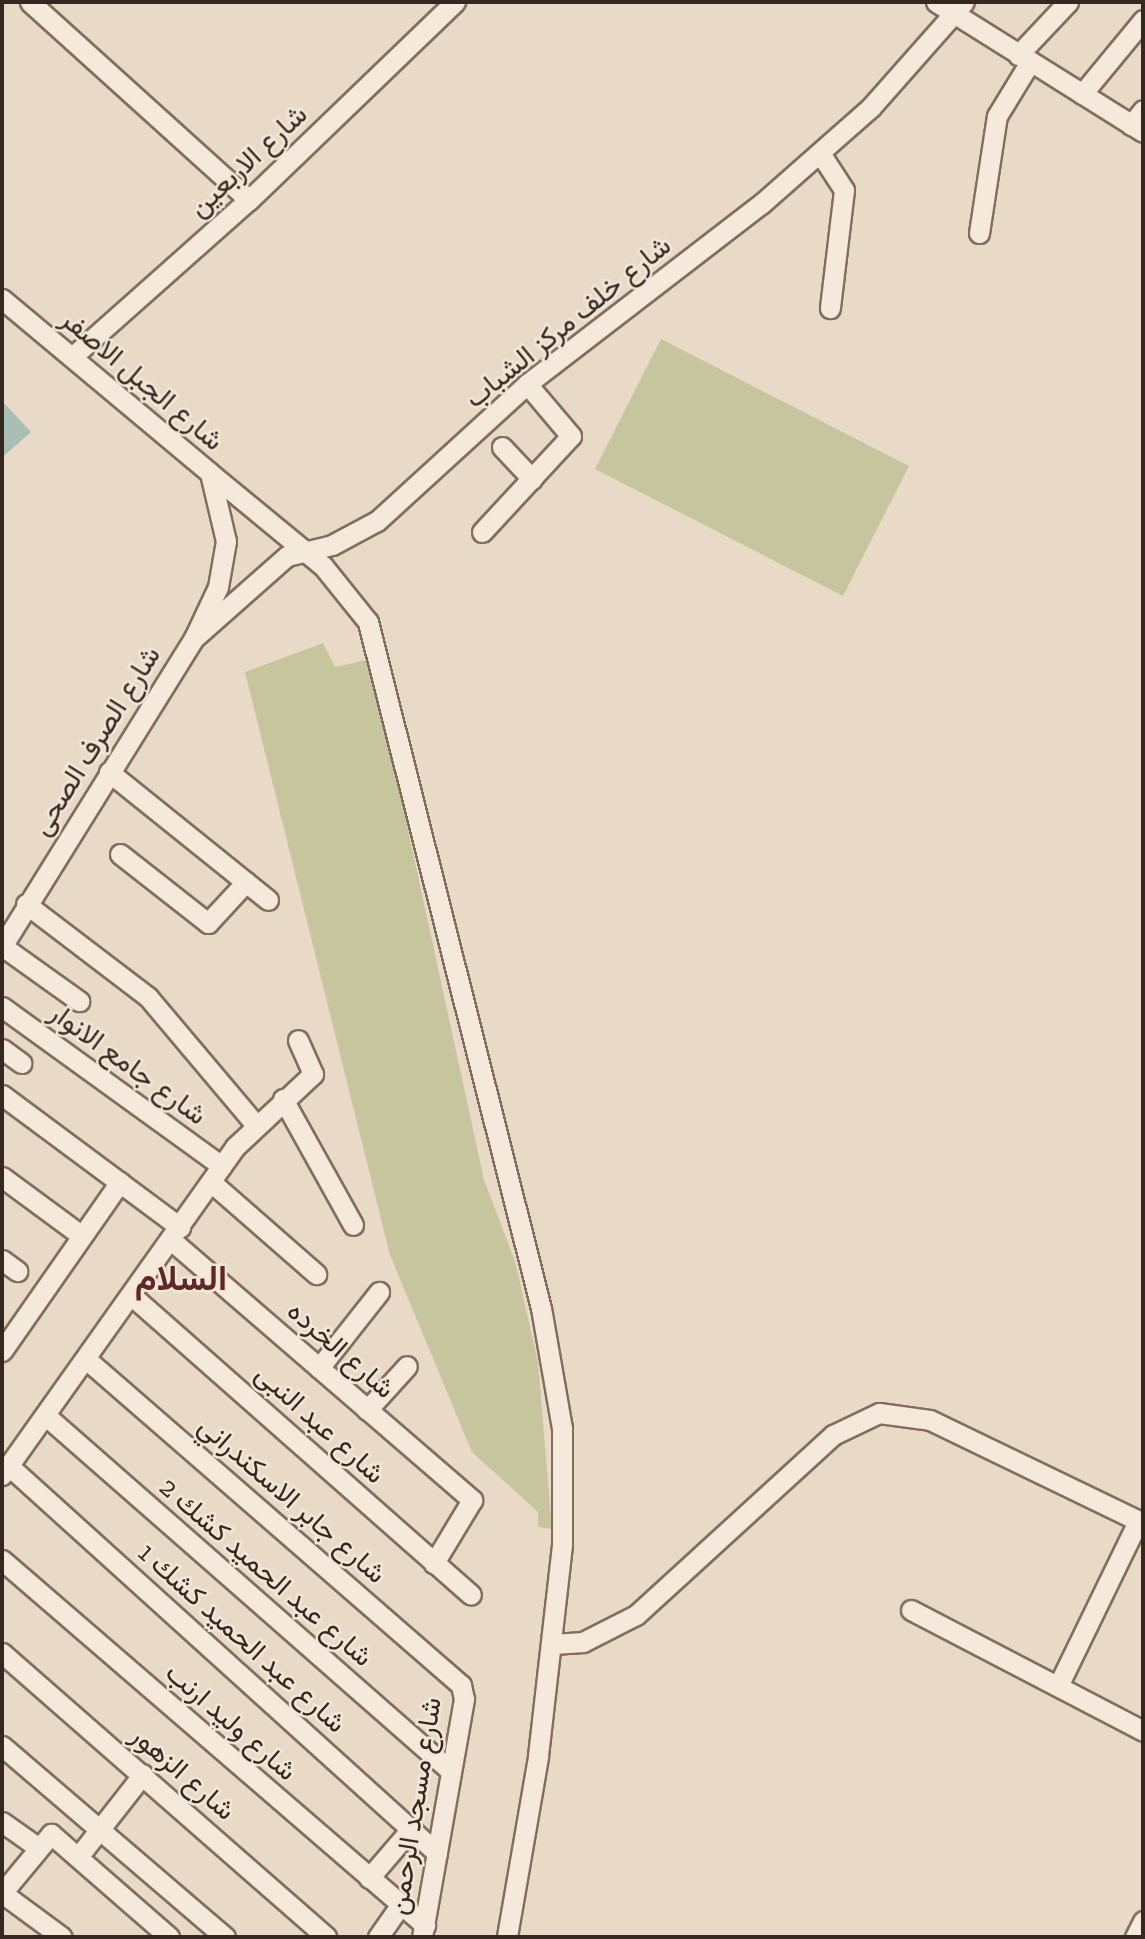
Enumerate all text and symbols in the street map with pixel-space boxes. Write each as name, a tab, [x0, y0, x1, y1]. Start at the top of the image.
street label: شارع الاربعين	[182, 98, 314, 224]
street label: شارع خلف مركز الشباب	[458, 229, 678, 415]
street label: شارع الجبل الاصفر	[54, 302, 230, 458]
street label: شارع الصرف الصحى	[24, 640, 168, 842]
street label: شارع جامع الانوار	[43, 996, 213, 1132]
district label: السلام	[135, 1257, 227, 1299]
street label: شارع الخرده	[280, 1294, 402, 1406]
street label: شارع عبد النبى	[248, 1357, 392, 1491]
street label: شارع جابر الاسكندراني	[191, 1409, 393, 1591]
street label: شارع عبد الحميد كشك 2	[152, 1470, 380, 1674]
street label: شارع عبد الحميد كشك 1	[131, 1536, 353, 1740]
street label: شارع وليد ارنب	[159, 1656, 303, 1788]
street label: شارع مسجد الرحمن	[381, 1695, 449, 1917]
street label: شارع الزهور	[124, 1719, 242, 1827]

